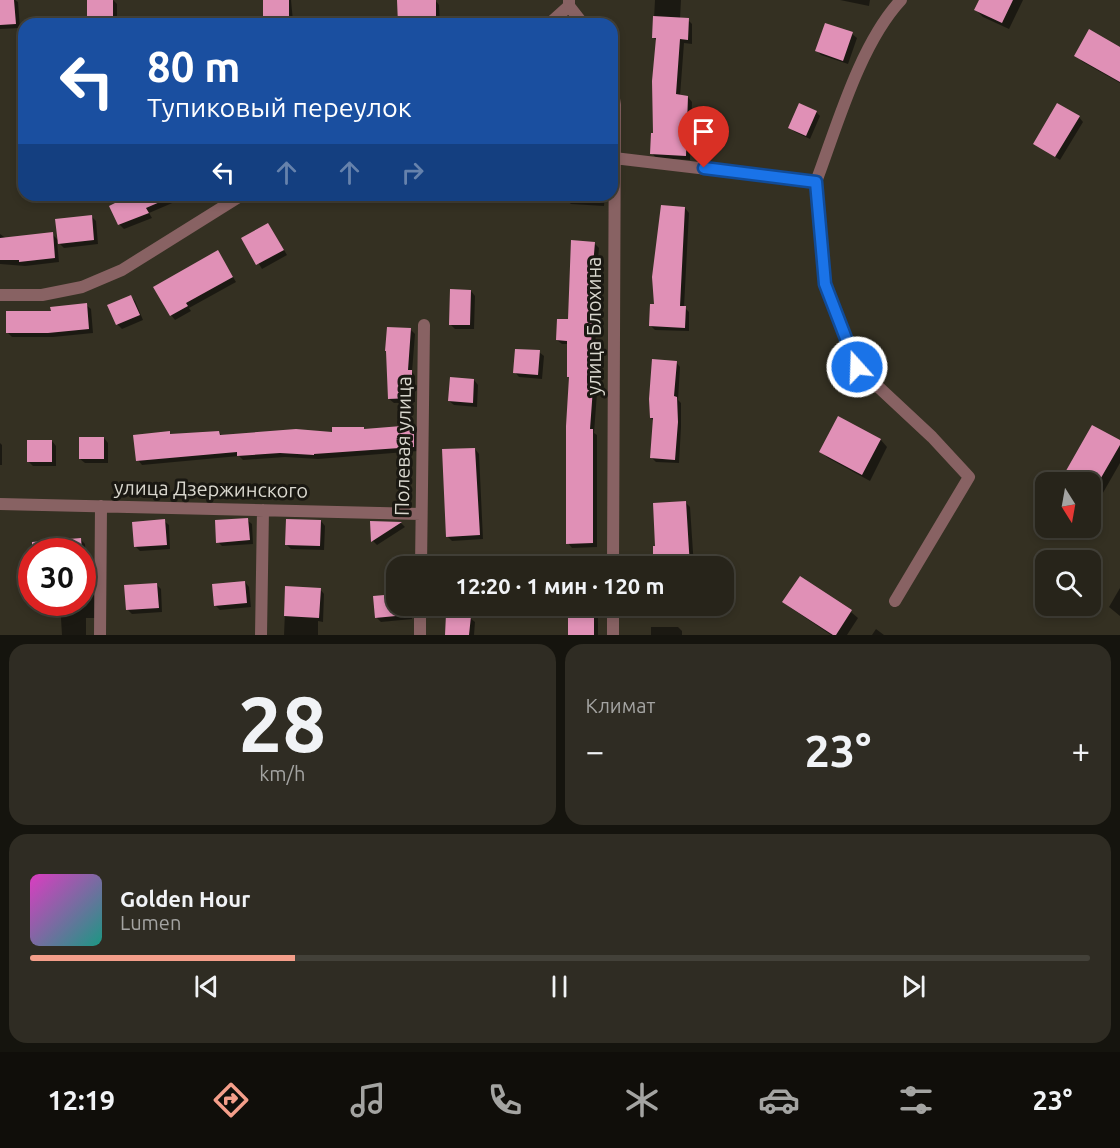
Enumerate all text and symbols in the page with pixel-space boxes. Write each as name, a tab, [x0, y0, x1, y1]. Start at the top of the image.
icon: left	[48, 42, 126, 120]
text: 80 m	[147, 43, 241, 90]
text: Тупиковый переулок	[147, 92, 412, 122]
pin	[678, 106, 729, 168]
icon: arrive	[687, 115, 720, 148]
icon: left	[207, 156, 240, 189]
icon: ahead	[270, 156, 303, 189]
icon: ahead	[333, 156, 366, 189]
icon: right	[396, 156, 429, 189]
street label: улица Блохина	[582, 257, 605, 395]
position arrow	[825, 335, 889, 399]
street label: Полевая улица	[390, 376, 415, 516]
north arrow	[1035, 472, 1101, 538]
map controls	[1035, 472, 1101, 616]
street label: улица Дзержинского	[114, 475, 308, 502]
speed limit sign: 30	[18, 538, 96, 616]
button: search	[1035, 550, 1101, 616]
text: 12:20 · 1 мин · 120 m	[456, 573, 664, 598]
text: 28	[238, 679, 326, 767]
text: Климат	[586, 694, 655, 717]
text: 23°	[804, 725, 871, 776]
text: −	[586, 732, 604, 769]
text: +	[1071, 732, 1090, 769]
text: km/h	[259, 762, 305, 785]
text: Golden Hour	[120, 886, 250, 911]
text: Lumen	[120, 911, 181, 934]
icon: previous	[190, 970, 223, 1003]
icon: pause	[543, 970, 576, 1003]
icon: next	[897, 970, 930, 1003]
icon: directions	[210, 1079, 252, 1121]
icon: music	[347, 1079, 389, 1121]
icon: phone	[484, 1079, 526, 1121]
icon: climate	[621, 1079, 663, 1121]
icon: car	[758, 1079, 800, 1121]
icon: filters	[895, 1079, 937, 1121]
text: 12:19	[48, 1085, 115, 1115]
text: 23°	[1032, 1085, 1072, 1115]

